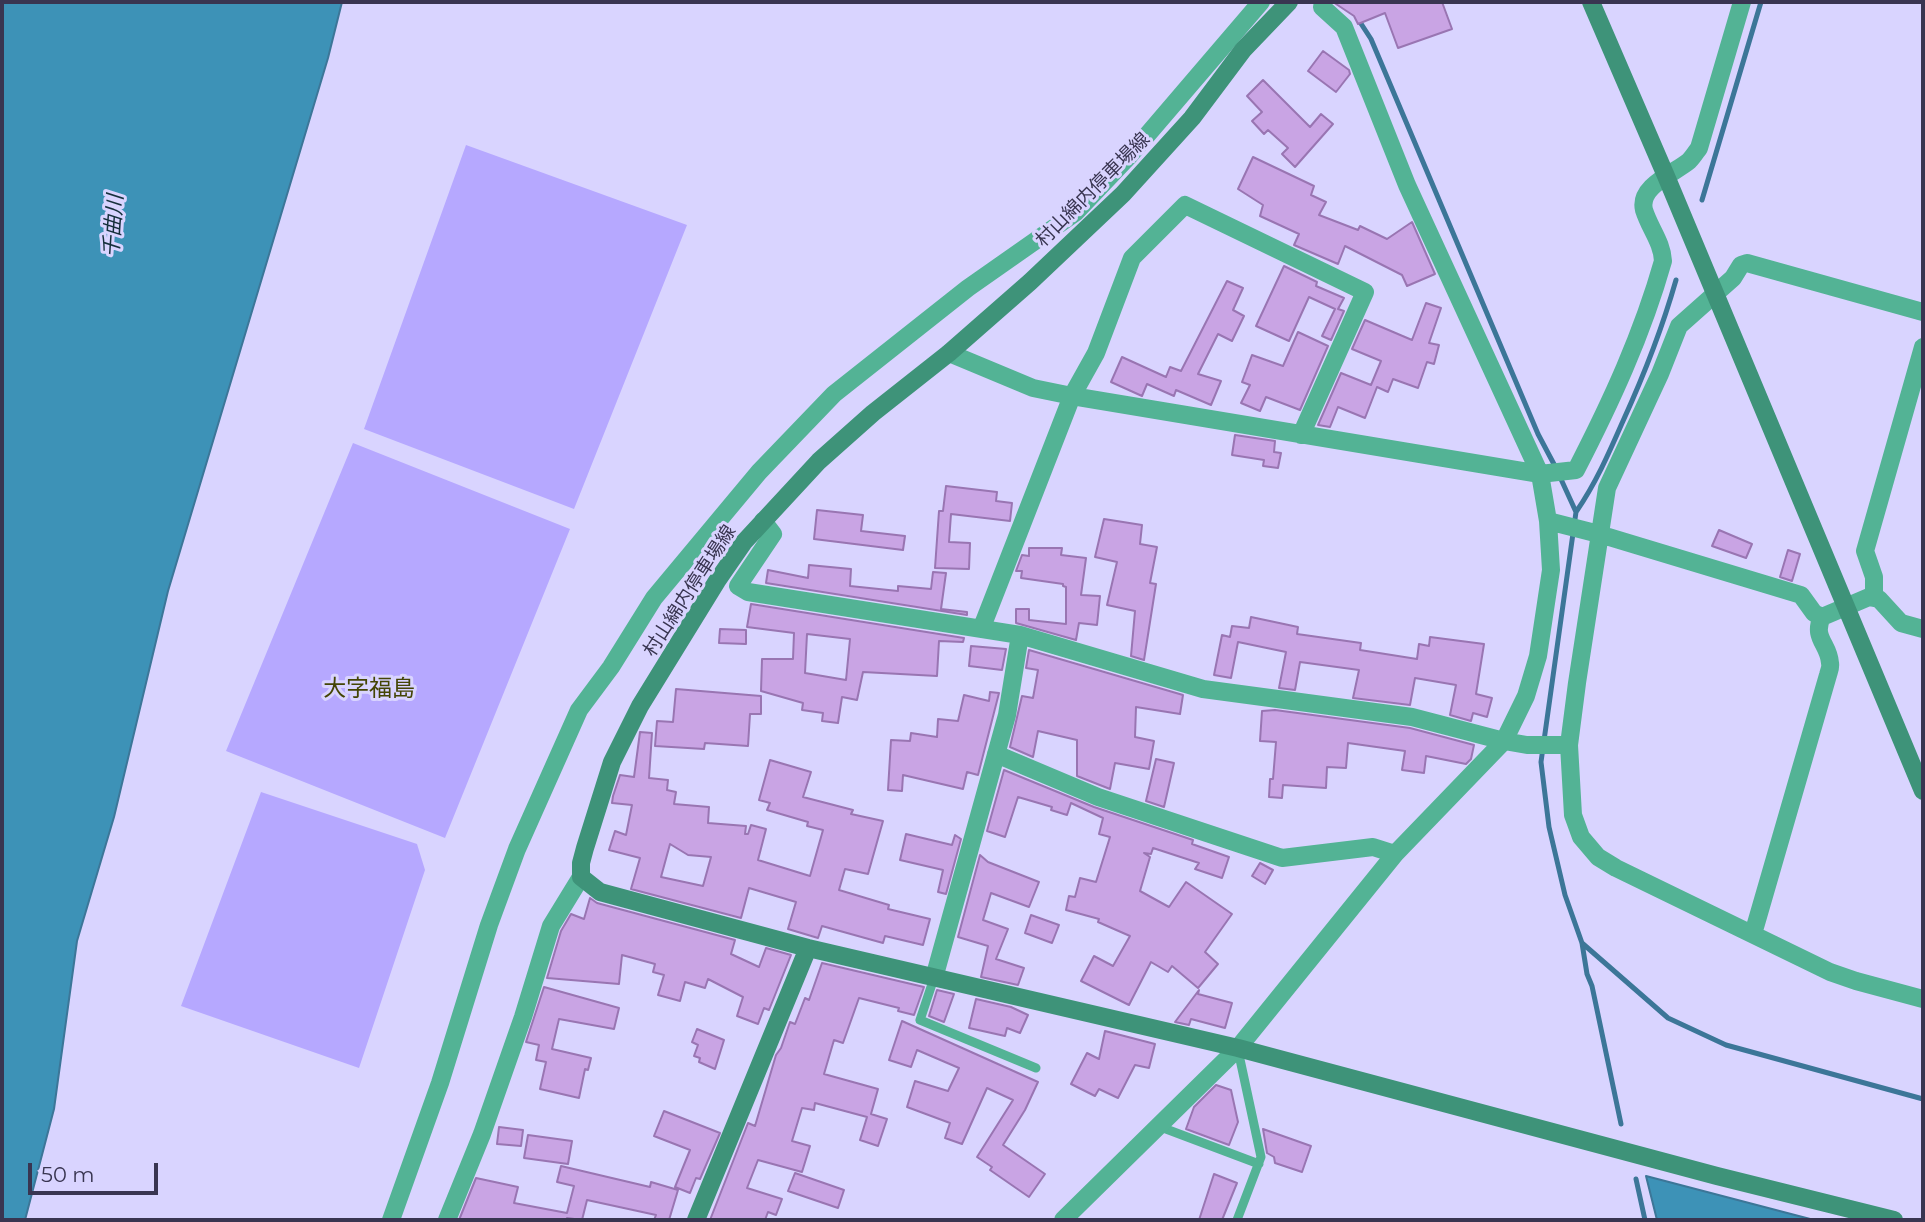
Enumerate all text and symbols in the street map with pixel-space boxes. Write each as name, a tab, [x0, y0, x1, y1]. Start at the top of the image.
street label: 村山綿内停車場線	[1031, 128, 1155, 252]
water label: 千曲川	[99, 194, 129, 258]
street label: 村山綿内停車場線	[639, 521, 741, 661]
district label: 大字福島	[323, 675, 415, 703]
scale bar	[32, 1148, 161, 1192]
text: 50 m	[41, 1162, 95, 1187]

